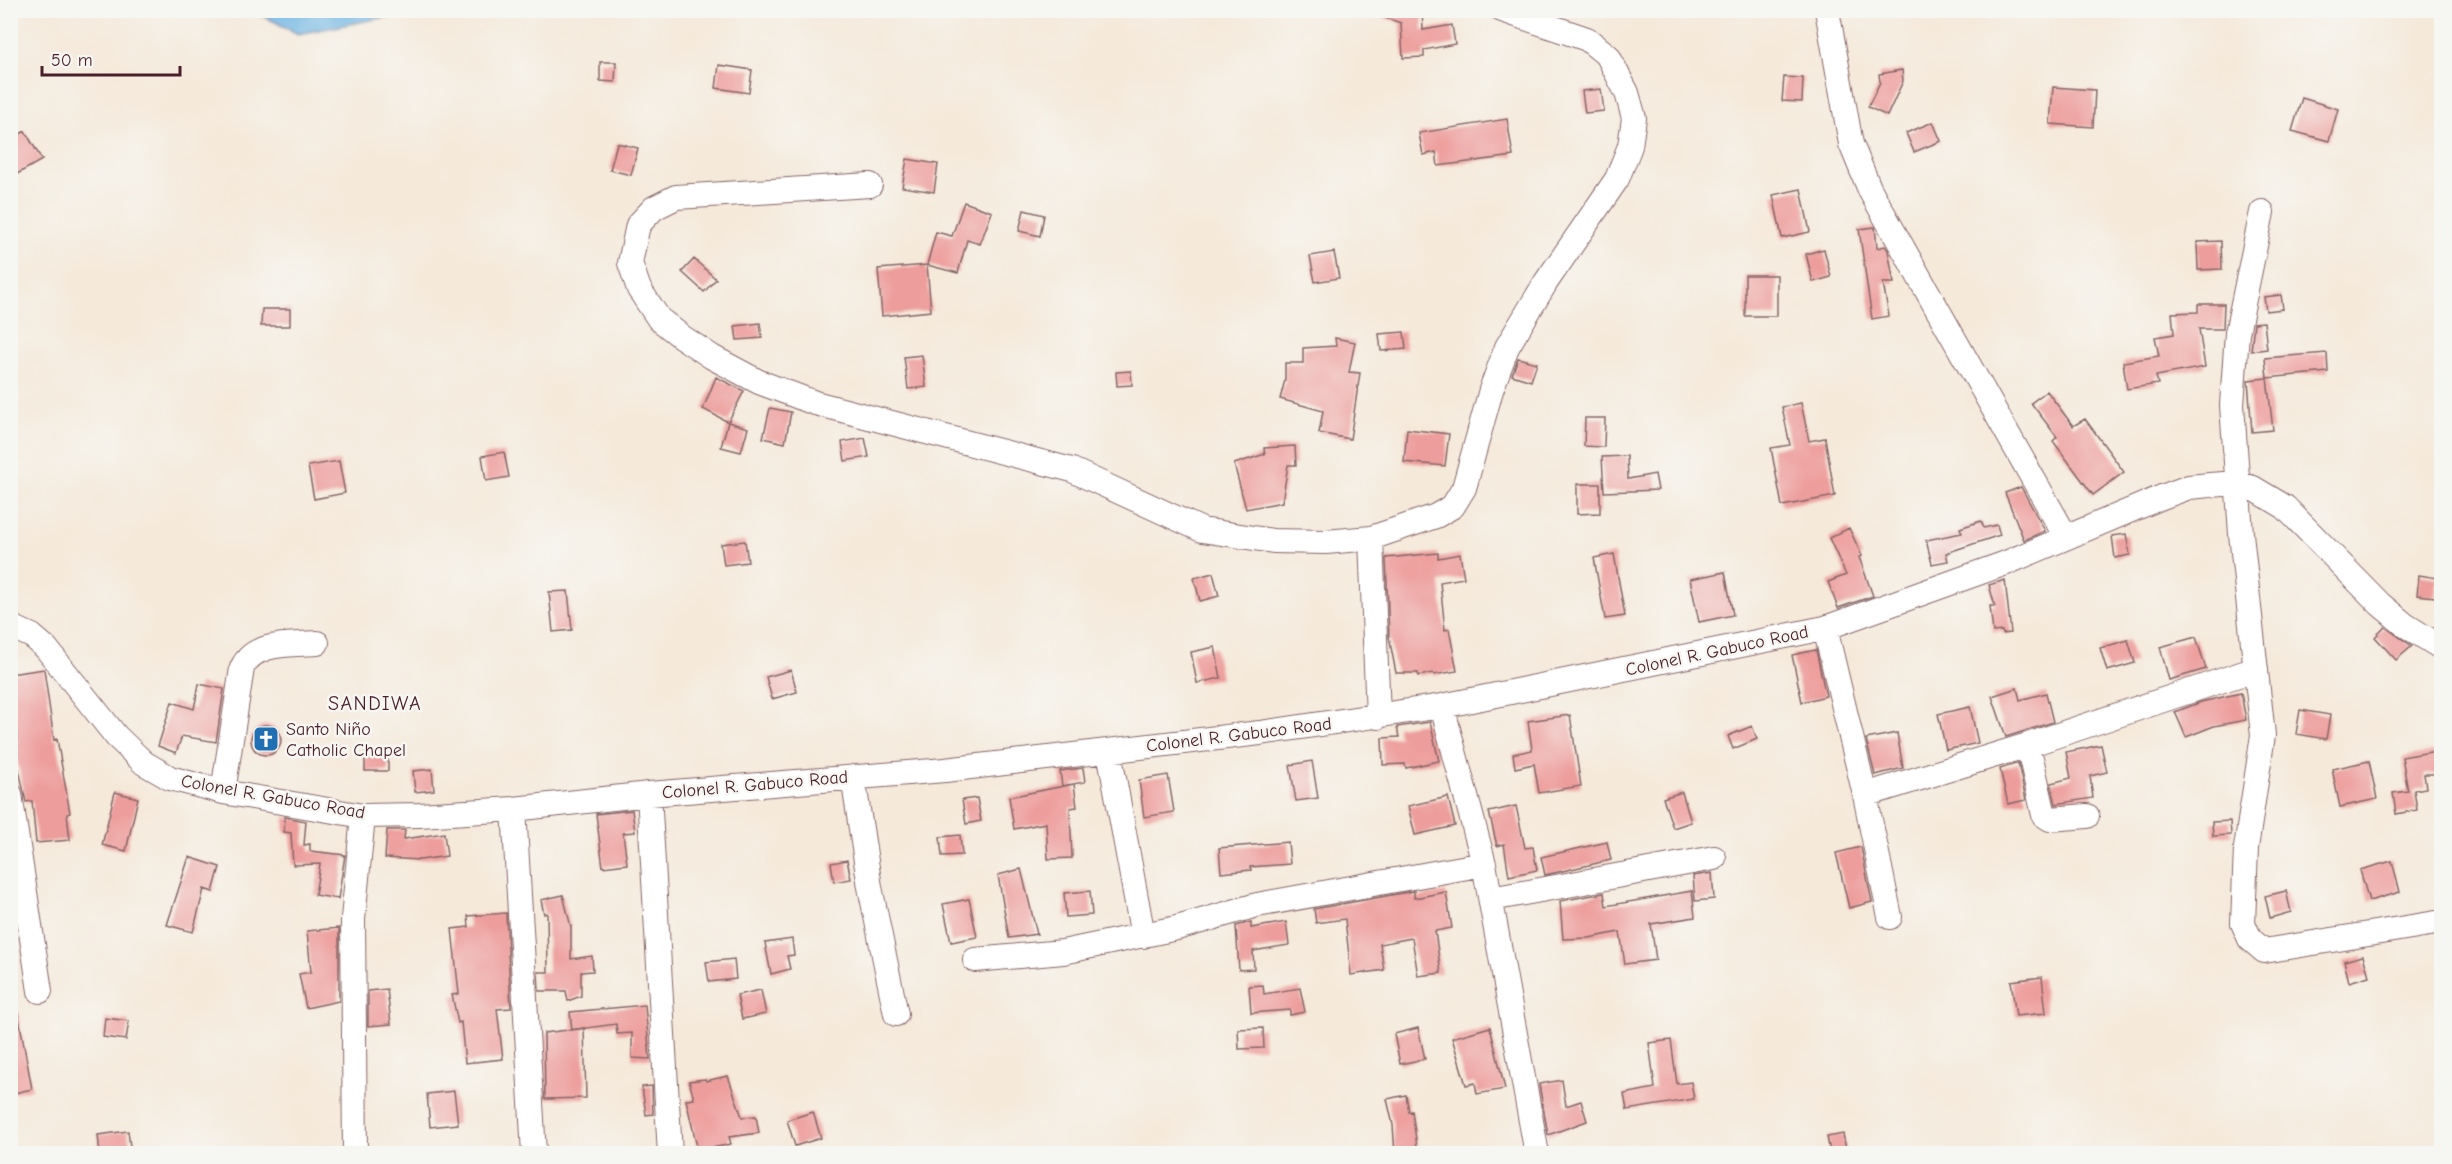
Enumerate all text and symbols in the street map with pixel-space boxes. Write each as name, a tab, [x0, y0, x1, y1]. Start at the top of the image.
scale bar	[42, 39, 180, 77]
text: 50 m	[51, 50, 93, 71]
street label: Colonel R. Gabuco Road	[1624, 621, 1810, 681]
district label: SANDIWA	[328, 692, 422, 715]
street label: Colonel R. Gabuco Road	[1145, 713, 1333, 757]
place label: Santo Niño Catholic Chapel	[286, 719, 406, 761]
church icon: Santo Niño Catholic Chapel	[251, 724, 281, 754]
street label: Colonel R. Gabuco Road	[661, 766, 849, 804]
street label: Colonel R. Gabuco Road	[179, 770, 367, 824]

